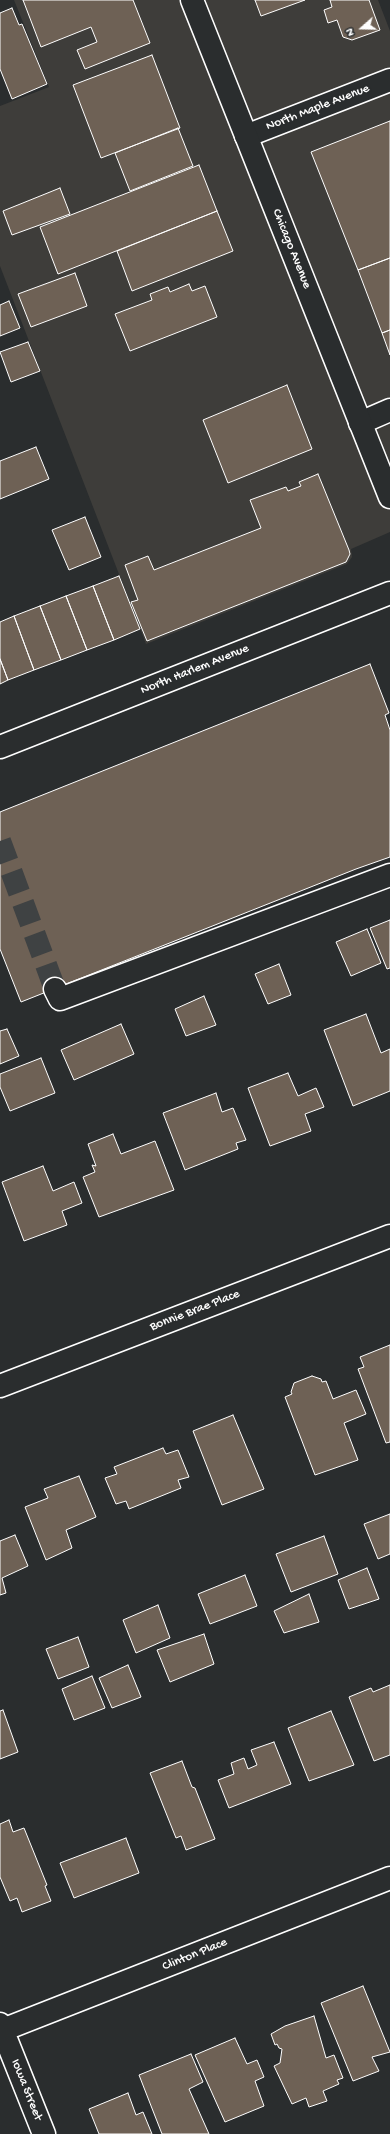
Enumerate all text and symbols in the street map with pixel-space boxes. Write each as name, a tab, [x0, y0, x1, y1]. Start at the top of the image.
north arrow	[342, 8, 382, 48]
text: N	[344, 27, 358, 38]
street label: North Maple Avenue	[264, 81, 372, 135]
street label: Chicago Avenue	[268, 207, 314, 291]
street label: North Harlem Avenue	[139, 641, 251, 699]
street label: Bonnie Brae Place	[148, 1287, 242, 1335]
street label: Clinton Place	[160, 1935, 230, 1975]
street label: Iowa Street	[7, 2057, 45, 2123]

